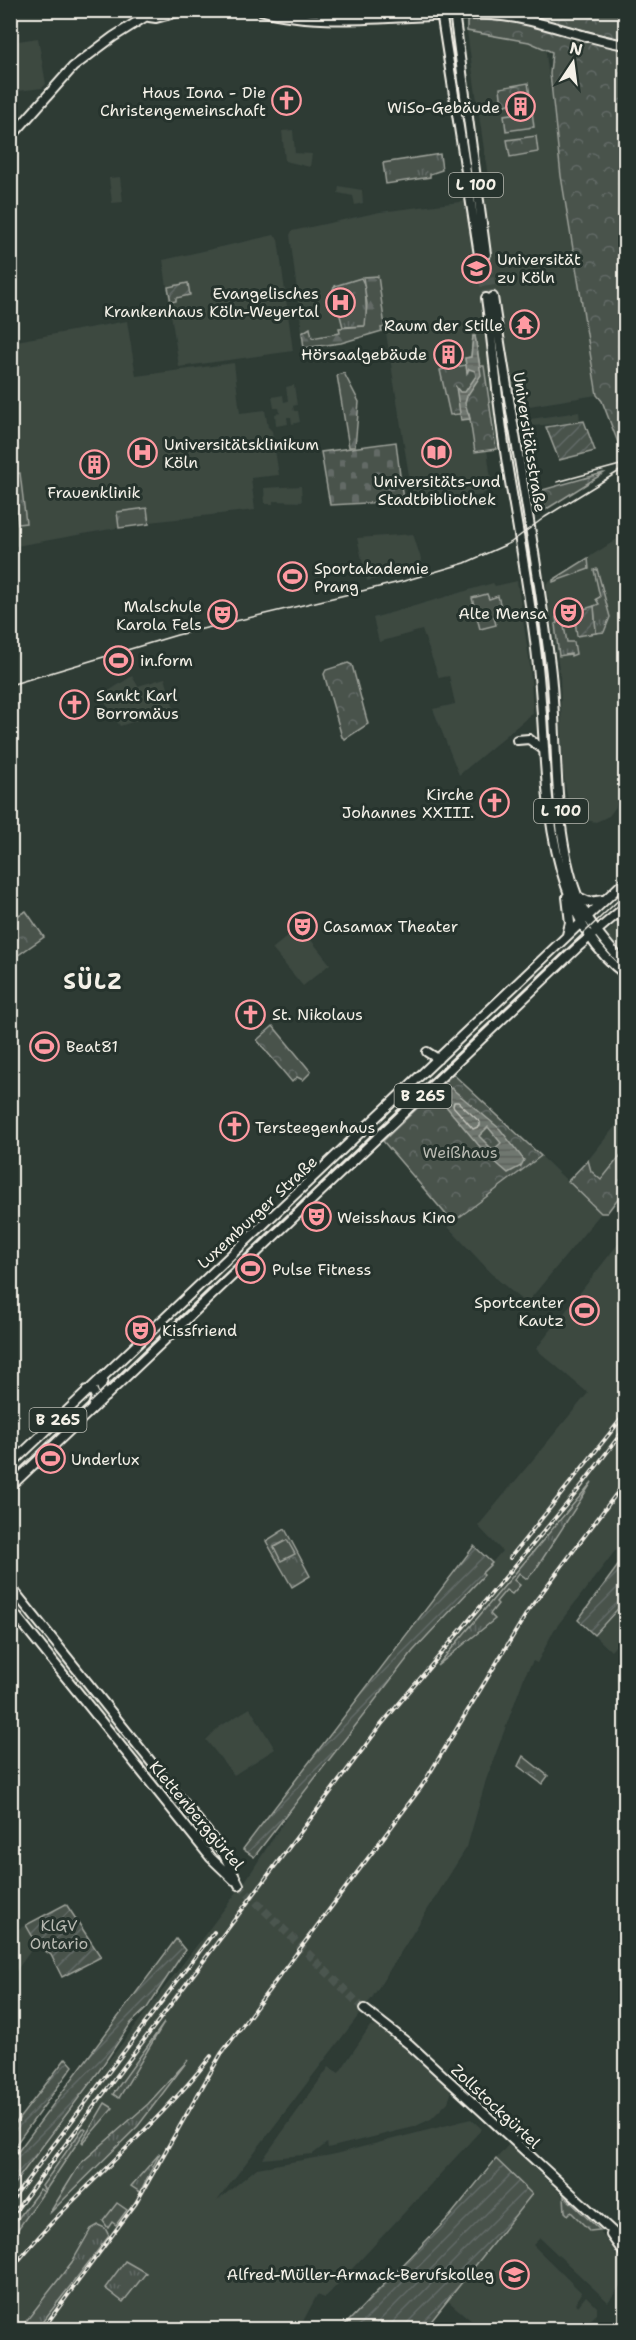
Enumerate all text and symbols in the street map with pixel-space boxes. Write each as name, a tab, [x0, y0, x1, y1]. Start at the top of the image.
north arrow	[543, 33, 603, 93]
text: N	[568, 37, 585, 61]
place label: Haus Iona - Die Christengemeinschaft	[100, 82, 266, 121]
church icon: Haus Iona - Die Christengemeinschaft	[271, 85, 303, 117]
building icon: WiSo-Gebäude	[505, 91, 537, 123]
place label: WiSo-Gebäude	[387, 97, 500, 118]
road number: L 100	[449, 173, 503, 197]
place label: Universität zu Köln	[497, 249, 581, 288]
school or university icon: Universität zu Köln	[460, 252, 492, 284]
place label: Evangelisches Krankenhaus Köln-Weyertal	[104, 283, 319, 322]
hospital icon: Evangelisches Krankenhaus Köln-Weyertal	[324, 286, 356, 318]
temple icon: Raum der Stille	[508, 309, 540, 341]
place label: Raum der Stille	[384, 315, 503, 336]
building icon: Hörsaalgebäude	[432, 338, 464, 370]
place label: Hörsaalgebäude	[301, 344, 427, 365]
street label: Universitätsstraße	[508, 370, 551, 514]
place label: Universitätsklinikum Köln	[164, 434, 319, 473]
hospital icon: Universitätsklinikum Köln	[127, 437, 159, 469]
library icon: Universitäts-und Stadtbibliothek	[421, 437, 453, 469]
building icon: Frauenklinik	[78, 448, 110, 480]
place label: Universitäts-und Stadtbibliothek	[373, 471, 501, 510]
place label: Frauenklinik	[47, 482, 141, 503]
place label: Sportakademie Prang	[314, 558, 429, 597]
sports icon: Sportakademie Prang	[277, 561, 309, 593]
place label: Malschule Karola Fels	[116, 596, 202, 635]
theatre icon: Alte Mensa	[552, 597, 584, 629]
theatre icon: Malschule Karola Fels	[207, 599, 239, 631]
place label: Alte Mensa	[458, 603, 547, 624]
sports icon: in.form	[103, 644, 135, 676]
place label: in.form	[140, 650, 193, 671]
place label: Sankt Karl Borromäus	[96, 685, 179, 724]
church icon: Sankt Karl Borromäus	[59, 688, 91, 720]
place label: Kirche Johannes XXIII.	[342, 784, 474, 823]
church icon: Kirche Johannes XXIII.	[479, 787, 511, 819]
road number: L 100	[534, 799, 588, 823]
theatre icon: Casamax Theater	[286, 910, 318, 942]
place label: Casamax Theater	[323, 916, 458, 937]
district label: SÜLZ	[63, 966, 123, 996]
church icon: St. Nikolaus	[235, 998, 267, 1030]
place label: St. Nikolaus	[272, 1004, 363, 1025]
sports icon: Beat81	[29, 1030, 61, 1062]
place label: Beat81	[66, 1036, 118, 1057]
road number: B 265	[394, 1084, 452, 1108]
church icon: Tersteegenhaus	[218, 1111, 250, 1143]
place label: Tersteegenhaus	[255, 1117, 375, 1138]
park label: Weißhaus	[422, 1142, 498, 1163]
street label: Luxemburger Straße	[193, 1151, 322, 1274]
theatre icon: Weisshaus Kino	[300, 1201, 332, 1233]
place label: Weisshaus Kino	[337, 1207, 456, 1228]
sports icon: Pulse Fitness	[235, 1253, 267, 1285]
place label: Pulse Fitness	[272, 1259, 371, 1280]
place label: Sportcenter Kautz	[474, 1292, 564, 1331]
sports icon: Sportcenter Kautz	[569, 1295, 601, 1327]
theatre icon: Kissfriend	[125, 1314, 157, 1346]
place label: Kissfriend	[162, 1320, 237, 1341]
road number: B 265	[29, 1408, 86, 1432]
sports icon: Underlux	[34, 1443, 66, 1475]
place label: Underlux	[71, 1449, 139, 1470]
street label: Klettenberggürtel	[145, 1756, 249, 1874]
park label: KlGV Ontario	[30, 1915, 88, 1954]
street label: Zollstockgürtel	[447, 2060, 545, 2153]
school or university icon: Alfred-Müller-Armack-Berufskolleg	[499, 2258, 531, 2290]
place label: Alfred-Müller-Armack-Berufskolleg	[227, 2264, 494, 2285]

